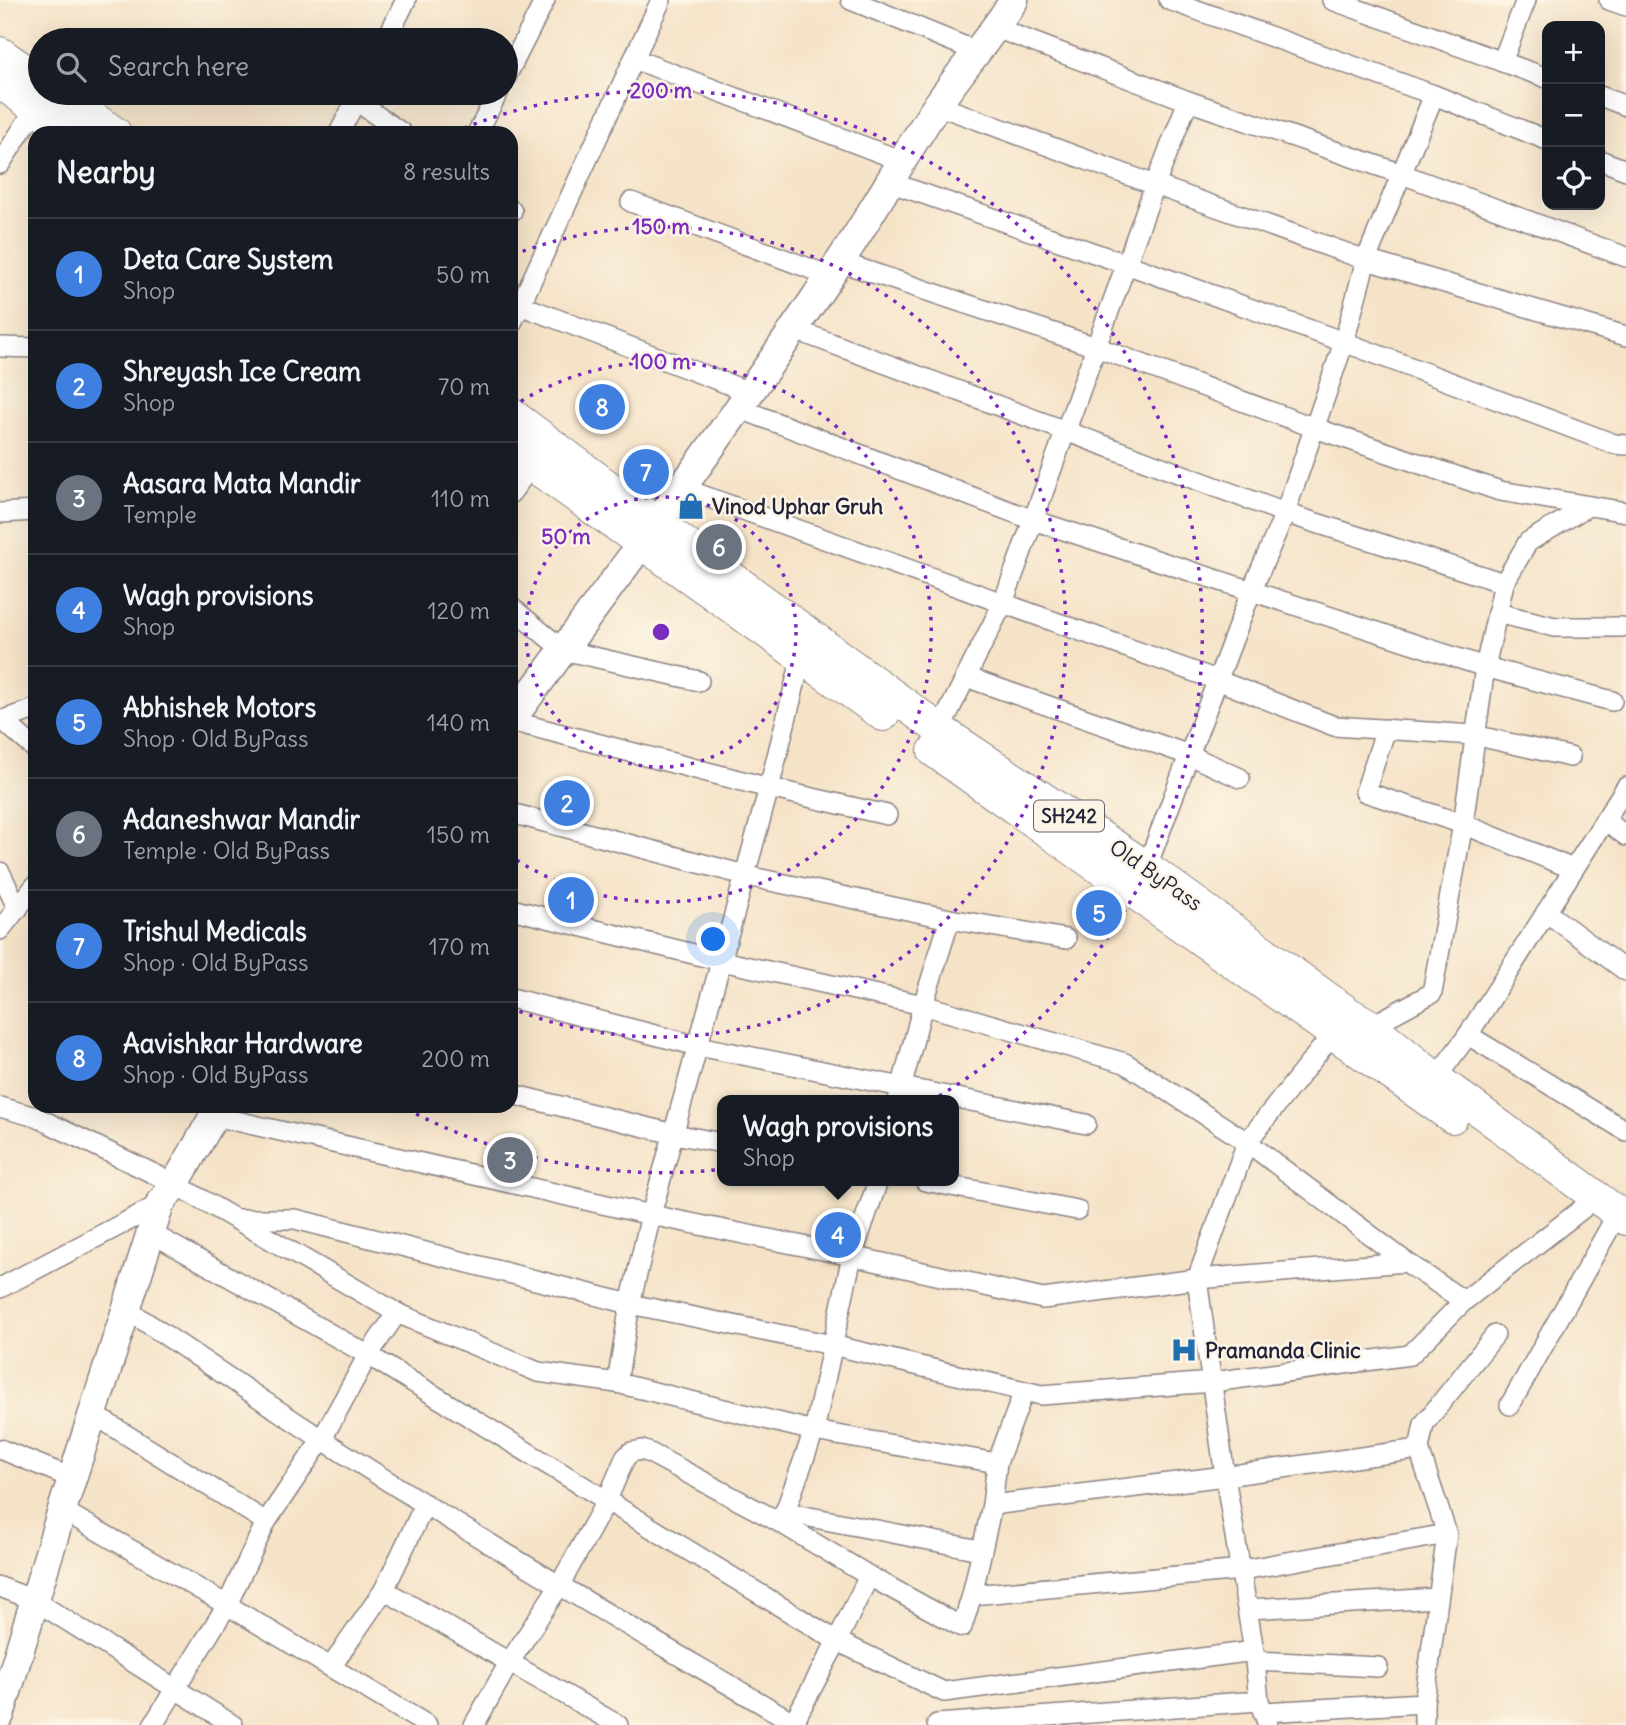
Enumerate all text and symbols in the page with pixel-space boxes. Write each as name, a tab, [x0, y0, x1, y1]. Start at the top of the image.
map controls	[1542, 21, 1605, 210]
button: +	[1542, 21, 1605, 84]
search box	[28, 28, 518, 105]
icon: search	[52, 48, 90, 86]
text: Search here	[108, 50, 249, 83]
text: 200 m	[630, 77, 693, 104]
button: −	[1542, 84, 1605, 147]
button: locate	[1542, 147, 1605, 210]
text: Nearby	[56, 153, 156, 191]
text: 8 results	[403, 157, 490, 186]
text: 150 m	[632, 213, 690, 240]
text: Deta Care System	[123, 243, 333, 276]
text: 1	[74, 260, 84, 289]
text: 50 m	[436, 260, 490, 289]
text: Shop	[123, 276, 175, 305]
text: 100 m	[631, 348, 691, 375]
text: Shreyash Ice Cream	[123, 355, 361, 388]
text: 2	[73, 372, 85, 401]
text: 70 m	[438, 372, 490, 401]
pin: 8	[579, 381, 625, 433]
text: Shop	[123, 388, 175, 417]
pin: 7	[623, 446, 669, 498]
text: Aasara Mata Mandir	[123, 467, 361, 500]
text: 3	[72, 484, 86, 513]
text: 110 m	[431, 484, 490, 513]
shop icon: Vinod Uphar Gruh	[676, 491, 706, 521]
place label: Vinod Uphar Gruh	[712, 493, 883, 520]
text: Temple	[123, 500, 197, 529]
pin: 6	[696, 521, 742, 573]
text: 50 m	[541, 523, 591, 550]
text: Wagh provisions	[123, 579, 314, 612]
text: 4	[72, 596, 86, 625]
text: 120 m	[427, 596, 490, 625]
text: Shop	[123, 612, 175, 641]
centre of rings	[649, 620, 673, 644]
text: Abhishek Motors	[123, 691, 316, 724]
text: 5	[72, 708, 86, 737]
text: 140 m	[427, 708, 490, 737]
text: Shop · Old ByPass	[123, 724, 308, 753]
pin: 2	[544, 777, 590, 829]
road number: SH242	[1034, 800, 1104, 832]
text: Adaneshwar Mandir	[123, 803, 360, 836]
text: 6	[72, 820, 86, 849]
text: 150 m	[427, 820, 490, 849]
street label: Old ByPass	[1104, 833, 1208, 917]
text: Temple · Old ByPass	[123, 836, 330, 865]
pin: 1	[548, 874, 594, 926]
pin: 5	[1076, 887, 1122, 939]
text: Trishul Medicals	[123, 915, 307, 948]
your location	[696, 922, 730, 956]
text: 7	[73, 932, 85, 961]
text: 170 m	[429, 932, 490, 961]
text: Shop · Old ByPass	[123, 948, 308, 977]
text: Aavishkar Hardware	[123, 1027, 363, 1060]
text: 8	[72, 1044, 86, 1073]
text: 200 m	[421, 1044, 490, 1073]
text: Shop · Old ByPass	[123, 1060, 308, 1089]
popup	[717, 1095, 959, 1186]
text: Wagh provisions	[743, 1110, 933, 1143]
pin: 3	[487, 1134, 533, 1186]
text: Shop	[743, 1143, 795, 1172]
pin: 4	[815, 1209, 861, 1261]
hospital icon: Pramanda Clinic	[1169, 1335, 1199, 1365]
place label: Pramanda Clinic	[1205, 1337, 1361, 1364]

